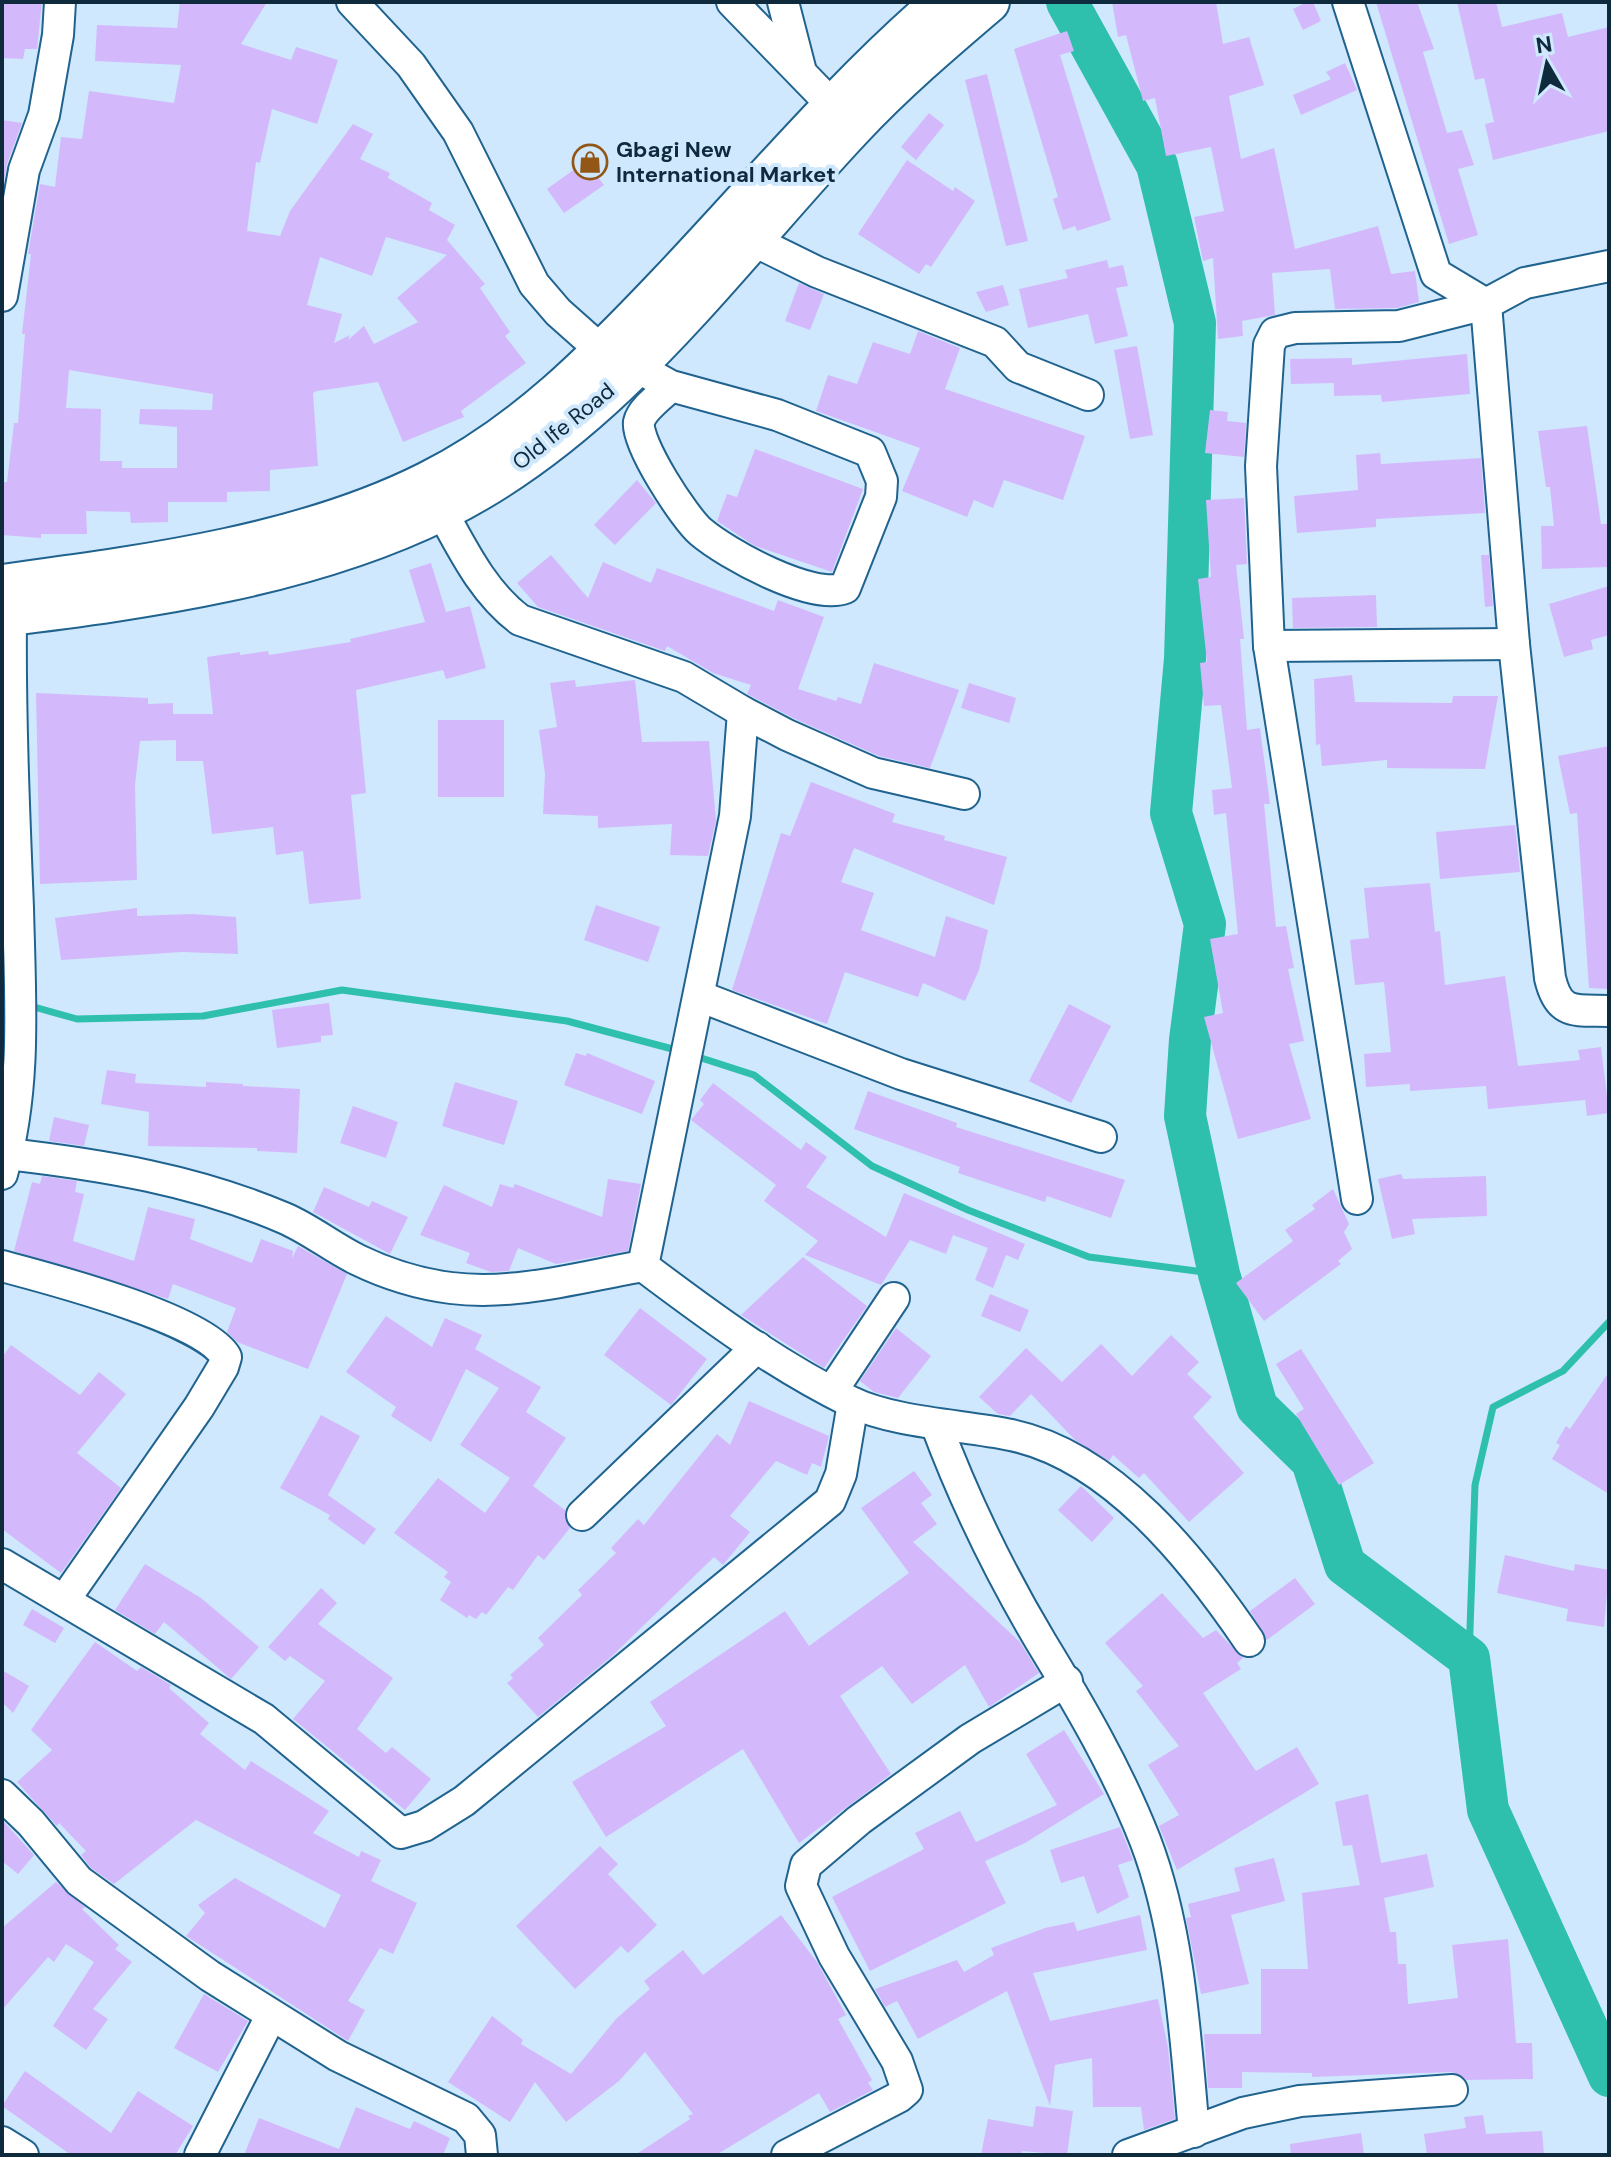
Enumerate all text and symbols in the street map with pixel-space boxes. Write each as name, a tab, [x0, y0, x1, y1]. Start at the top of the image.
north arrow	[1507, 24, 1587, 104]
text: N	[1534, 29, 1554, 60]
place label: Gbagi New International Market	[616, 135, 836, 189]
shop icon: Gbagi New International Market	[571, 143, 609, 181]
street label: Old Ife Road	[506, 376, 620, 476]

